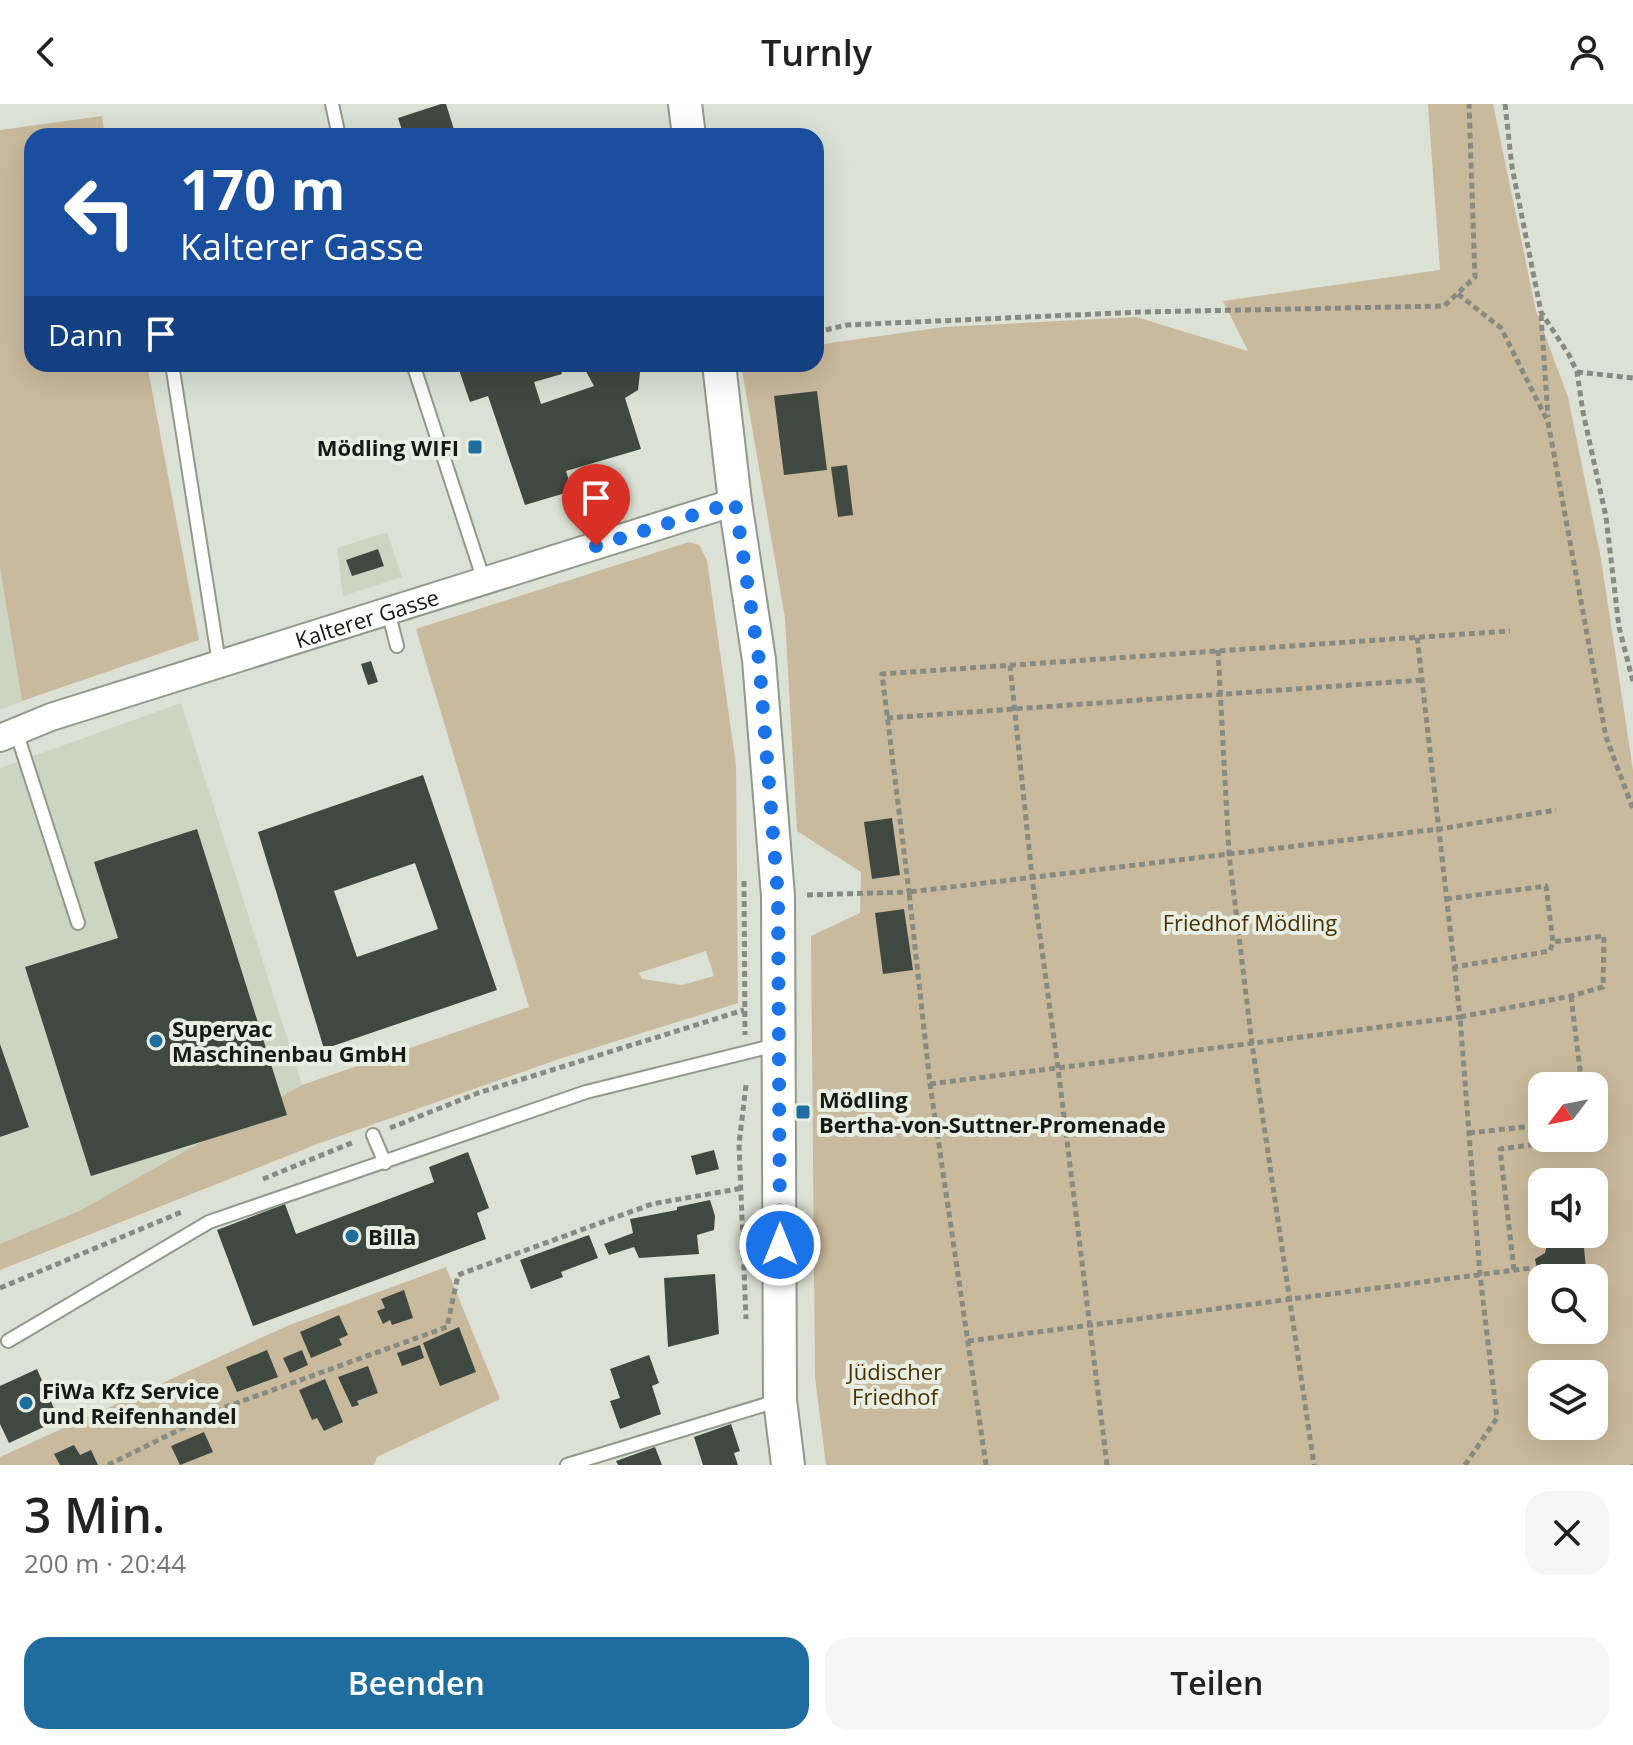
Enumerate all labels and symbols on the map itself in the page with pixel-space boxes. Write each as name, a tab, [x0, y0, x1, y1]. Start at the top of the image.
place label: Mödling WIFI	[317, 432, 459, 462]
marker: Mödling WIFI	[466, 438, 484, 456]
pin	[562, 464, 630, 546]
street label: Kalterer Gasse	[291, 581, 442, 654]
park label: Friedhof Mödling	[1163, 907, 1337, 937]
place label: Supervac Maschinenbau GmbH	[172, 1013, 407, 1068]
marker: Supervac Maschinenbau GmbH	[147, 1032, 165, 1050]
north arrow	[1528, 1072, 1608, 1152]
place label: Mödling Bertha-von-Suttner-Promenade	[819, 1084, 1166, 1139]
marker: Mödling Bertha-von-Suttner-Promenade	[794, 1103, 812, 1121]
position arrow	[738, 1203, 822, 1287]
place label: Billa	[368, 1221, 416, 1251]
marker: Billa	[343, 1227, 361, 1245]
park label: Jüdischer Friedhof	[846, 1356, 942, 1411]
place label: FiWa Kfz Service und Reifenhandel	[42, 1375, 237, 1430]
marker: FiWa Kfz Service und Reifenhandel	[17, 1394, 35, 1412]

